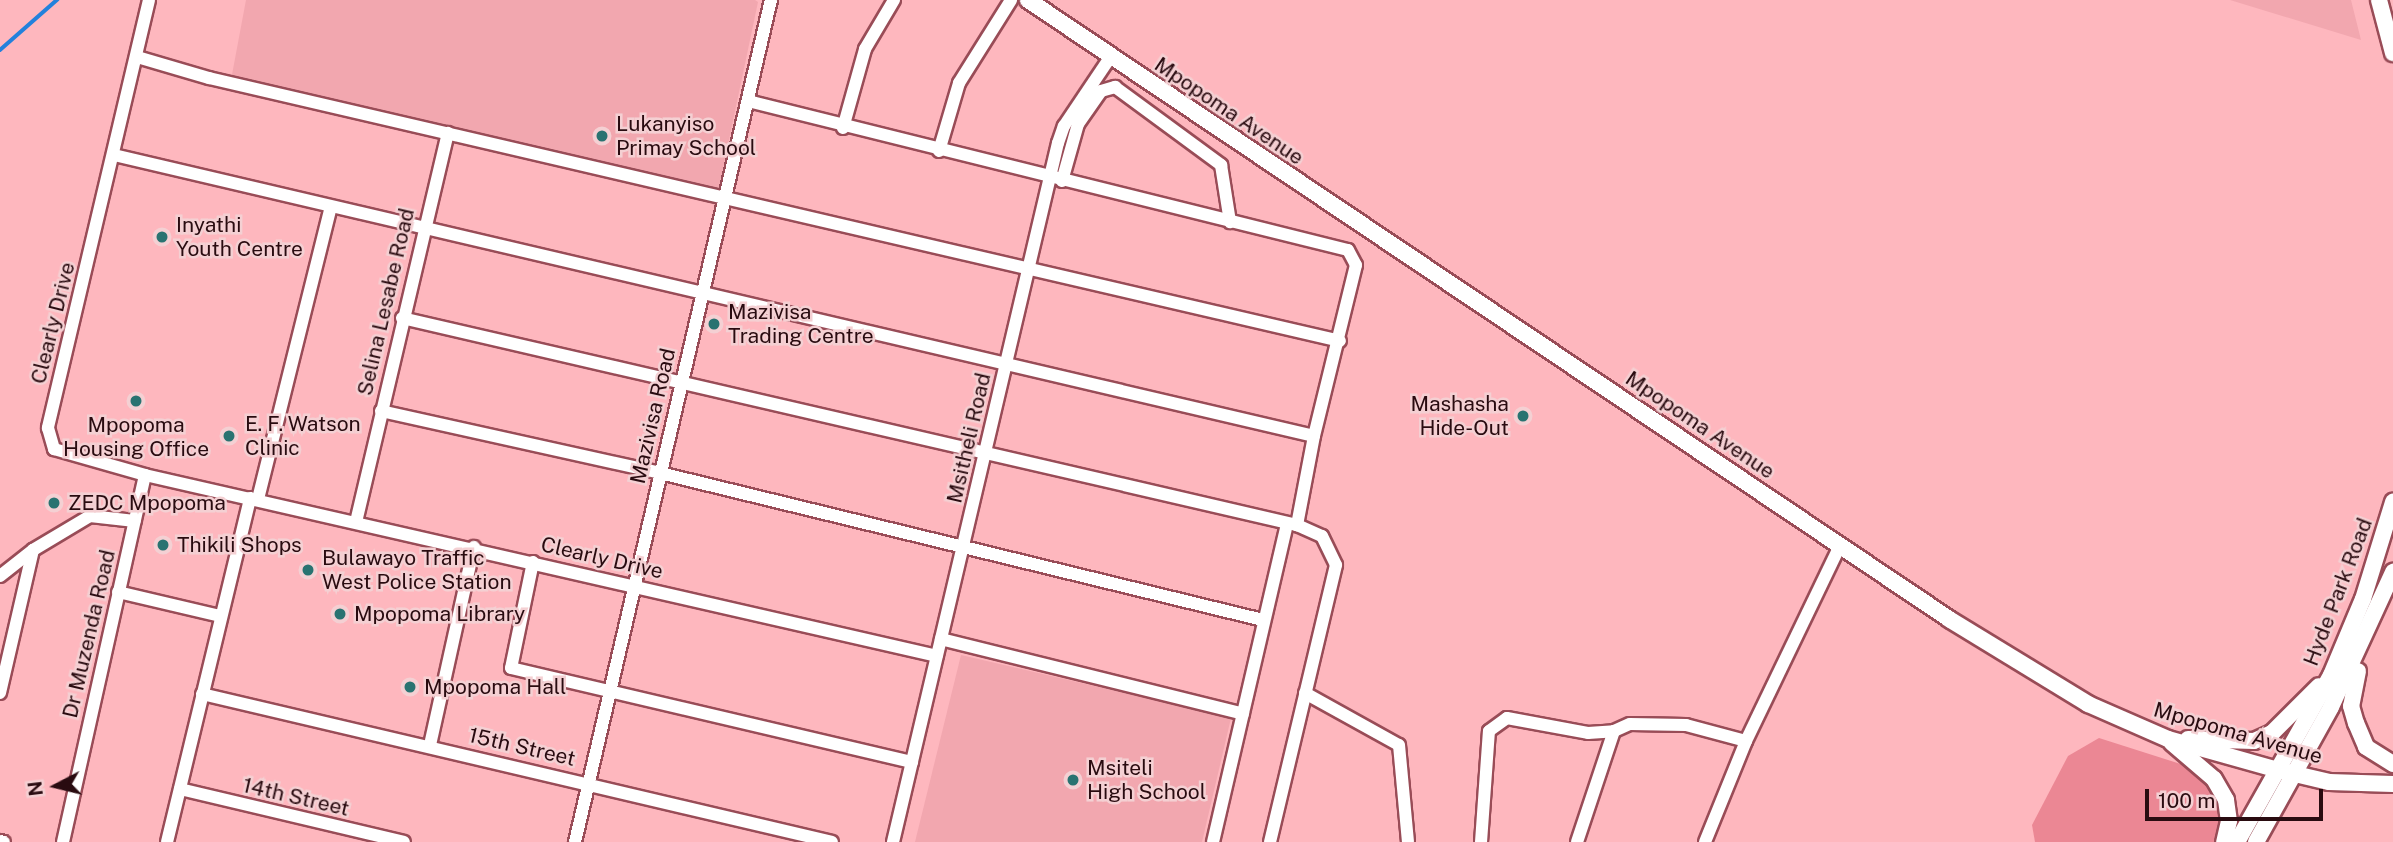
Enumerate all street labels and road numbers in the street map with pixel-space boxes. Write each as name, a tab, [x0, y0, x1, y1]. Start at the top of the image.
street label: Mpopoma Avenue	[1150, 52, 1308, 170]
street label: Selina Lesabe Road	[352, 206, 420, 398]
street label: Clearly Drive	[26, 260, 80, 386]
street label: Mazivisa Road	[625, 346, 681, 486]
street label: Mpopoma Avenue	[1621, 366, 1779, 484]
street label: Msitheli Road	[942, 370, 996, 506]
street label: Hyde Park Road	[2298, 515, 2378, 669]
street label: Clearly Drive	[539, 532, 665, 584]
street label: Dr Muzenda Road	[57, 548, 121, 720]
street label: Mpopoma Avenue	[2151, 697, 2325, 769]
street label: 15th Street	[466, 722, 578, 772]
street label: 14th Street	[240, 773, 352, 821]

